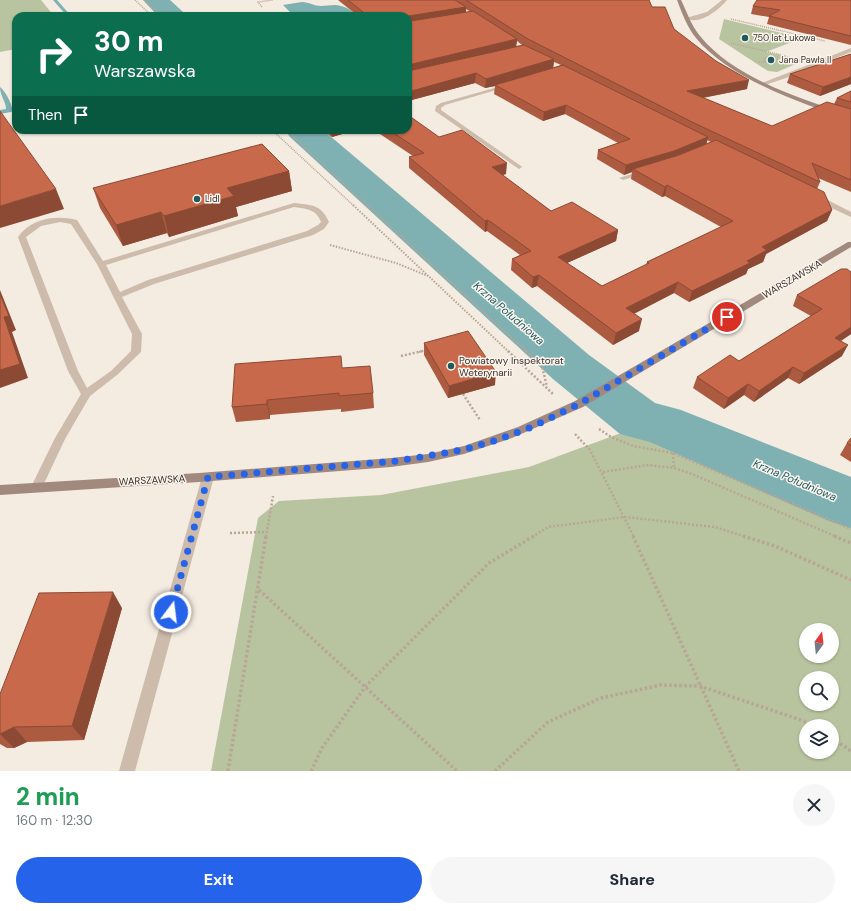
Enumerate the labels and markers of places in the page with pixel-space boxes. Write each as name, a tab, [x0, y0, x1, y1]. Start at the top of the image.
place label: 750 lat Łukowa	[753, 32, 816, 44]
marker: 750 lat Łukowa	[740, 33, 750, 43]
place label: Jana Pawła II	[779, 54, 831, 66]
marker: Jana Pawła II	[766, 55, 776, 65]
place label: Lidl	[205, 193, 220, 205]
marker: Lidl	[192, 194, 202, 204]
pin	[710, 300, 744, 334]
place label: Powiatowy Inspektorat Weterynarii	[459, 354, 564, 379]
marker: Powiatowy Inspektorat Weterynarii	[446, 361, 456, 371]

